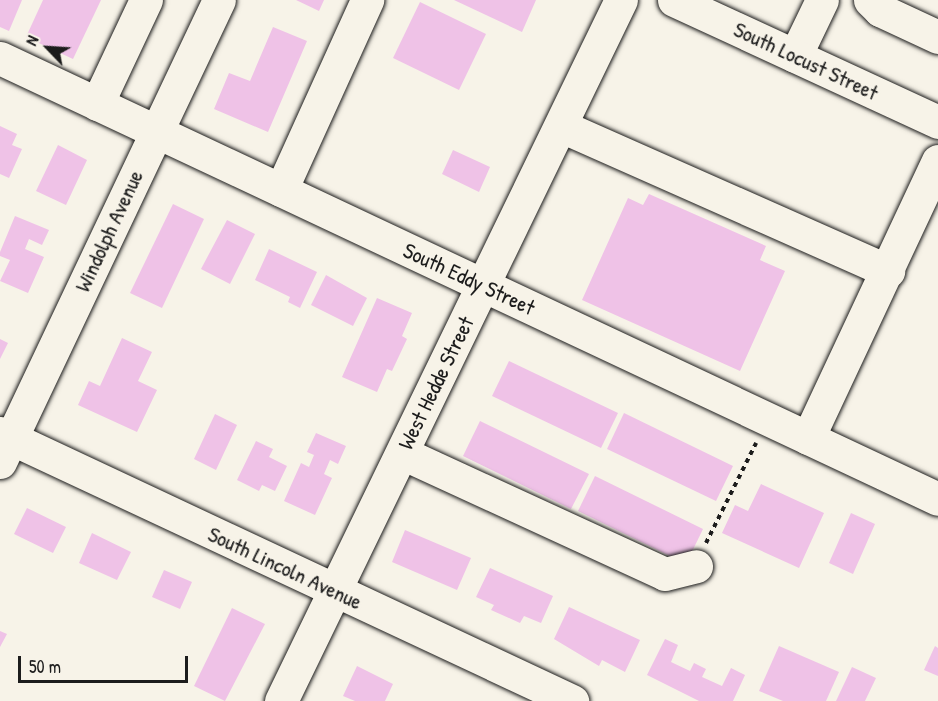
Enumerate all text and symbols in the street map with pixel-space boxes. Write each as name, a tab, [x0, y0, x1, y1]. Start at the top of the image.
street label: South Locust Street	[730, 16, 882, 106]
north arrow	[18, 18, 78, 78]
text: N	[20, 32, 43, 49]
street label: Windolph Avenue	[69, 166, 149, 296]
street label: South Eddy Street	[399, 237, 539, 321]
street label: West Hedde Street	[392, 312, 480, 454]
street label: South Lincoln Avenue	[204, 521, 366, 615]
scale bar	[21, 644, 190, 682]
text: 50 m	[29, 654, 61, 679]

